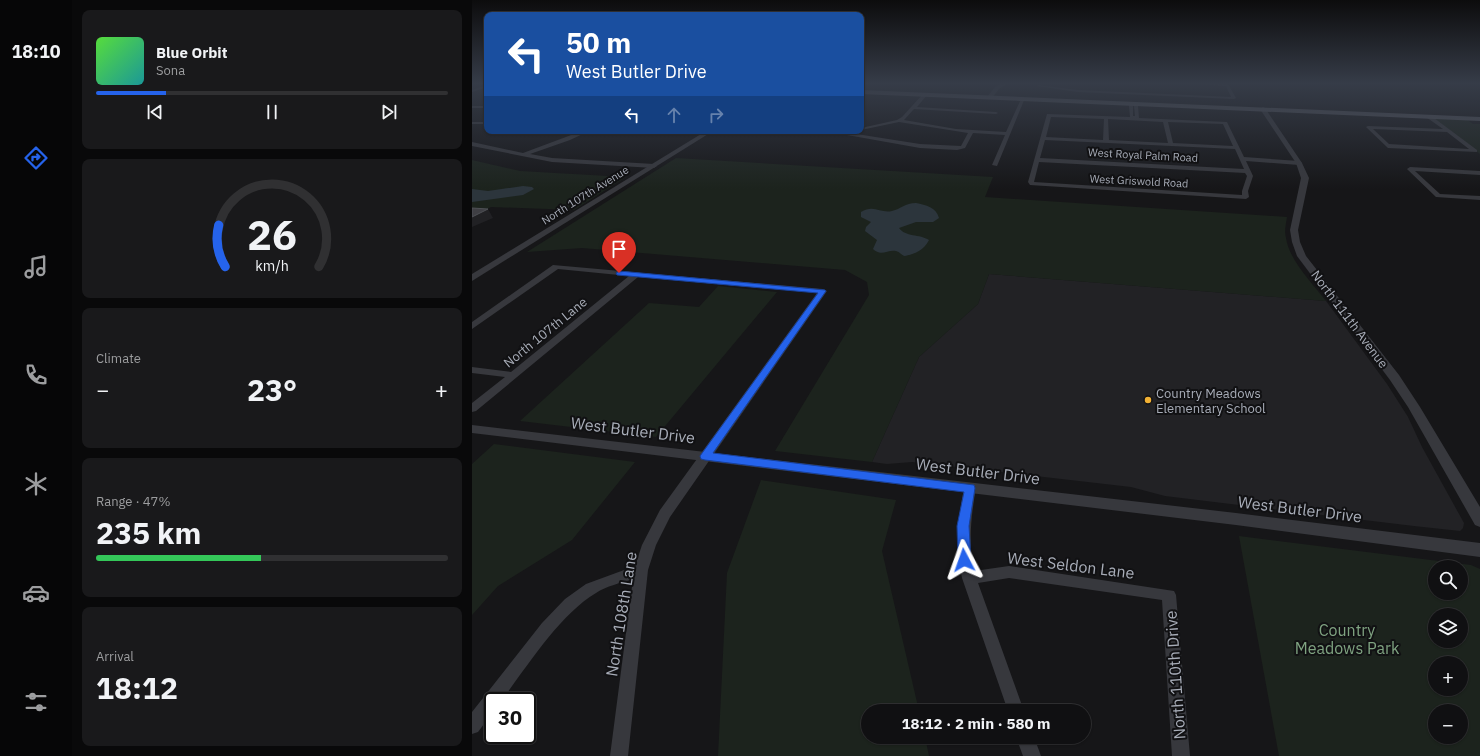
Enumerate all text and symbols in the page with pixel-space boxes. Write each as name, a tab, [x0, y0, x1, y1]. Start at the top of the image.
text: 50 m	[566, 24, 631, 61]
icon: left	[500, 28, 552, 80]
text: 18:10	[11, 40, 61, 63]
text: Blue Orbit	[156, 43, 227, 62]
text: West Butler Drive	[566, 60, 707, 83]
text: Sona	[156, 62, 185, 79]
icon: previous	[144, 101, 166, 123]
icon: pause	[261, 101, 283, 123]
icon: next	[378, 101, 400, 123]
icon: left	[621, 104, 643, 126]
icon: ahead	[663, 104, 685, 126]
icon: right	[705, 104, 727, 126]
icon: directions	[22, 144, 50, 172]
street label: West Royal Palm Road	[1088, 145, 1198, 165]
street label: North 107th Avenue	[539, 163, 631, 227]
street label: West Griswold Road	[1089, 171, 1189, 191]
text: 26	[247, 207, 297, 261]
pin	[602, 232, 636, 273]
icon: arrive	[608, 238, 630, 260]
icon: music	[22, 253, 50, 281]
text: km/h	[255, 255, 289, 274]
street label: North 111th Avenue	[1307, 267, 1392, 372]
street label: North 107th Lane	[500, 293, 591, 371]
text: Climate	[96, 350, 141, 367]
icon: phone	[22, 361, 50, 389]
text: 23°	[247, 370, 297, 409]
text: −	[96, 375, 109, 404]
text: +	[435, 375, 448, 404]
place label: Country Meadows Elementary School	[1156, 385, 1266, 417]
marker: Country Meadows Elementary School	[1143, 395, 1153, 405]
street label: West Butler Drive	[570, 412, 696, 448]
street label: West Butler Drive	[915, 453, 1041, 489]
icon: climate	[22, 470, 50, 498]
street label: West Butler Drive	[1237, 491, 1363, 527]
text: Range · 47%	[96, 493, 170, 510]
text: 235 km	[96, 513, 201, 552]
position arrow	[943, 539, 985, 581]
street label: West Seldon Lane	[1006, 547, 1136, 583]
street label: North 108th Lane	[601, 550, 641, 678]
map controls	[1428, 560, 1468, 744]
button: search	[1428, 560, 1468, 600]
icon: car	[22, 579, 50, 607]
button: layers	[1428, 608, 1468, 648]
street label: North 110th Drive	[1161, 610, 1189, 740]
park label: Country Meadows Park	[1295, 620, 1400, 658]
text: Arrival	[96, 648, 134, 665]
button: +	[1428, 656, 1468, 696]
text: 18:12	[96, 668, 178, 707]
icon: filters	[22, 688, 50, 716]
speed limit sign: 30	[484, 692, 536, 744]
button: −	[1428, 704, 1468, 744]
text: 18:12 · 2 min · 580 m	[902, 714, 1050, 733]

